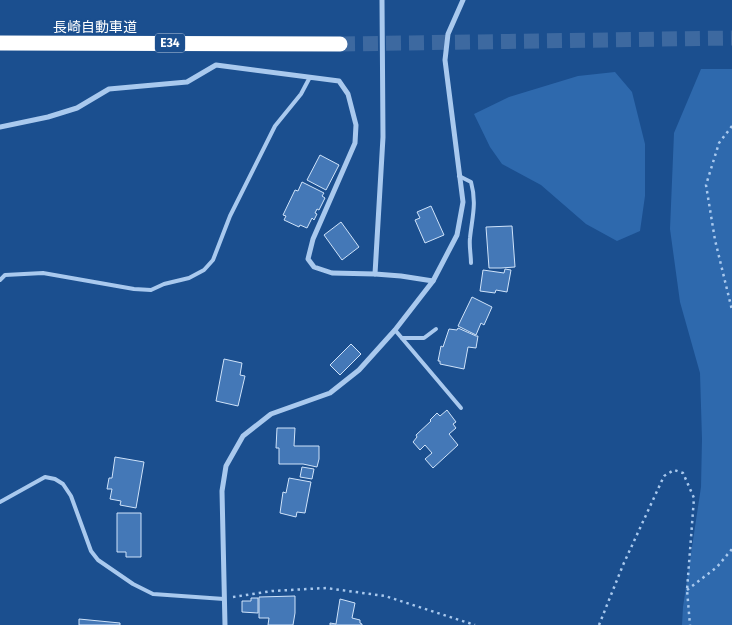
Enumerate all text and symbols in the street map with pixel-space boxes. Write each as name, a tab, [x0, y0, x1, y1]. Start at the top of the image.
street label: 長崎自動車道	[53, 19, 137, 36]
road number: E34	[155, 34, 185, 52]

